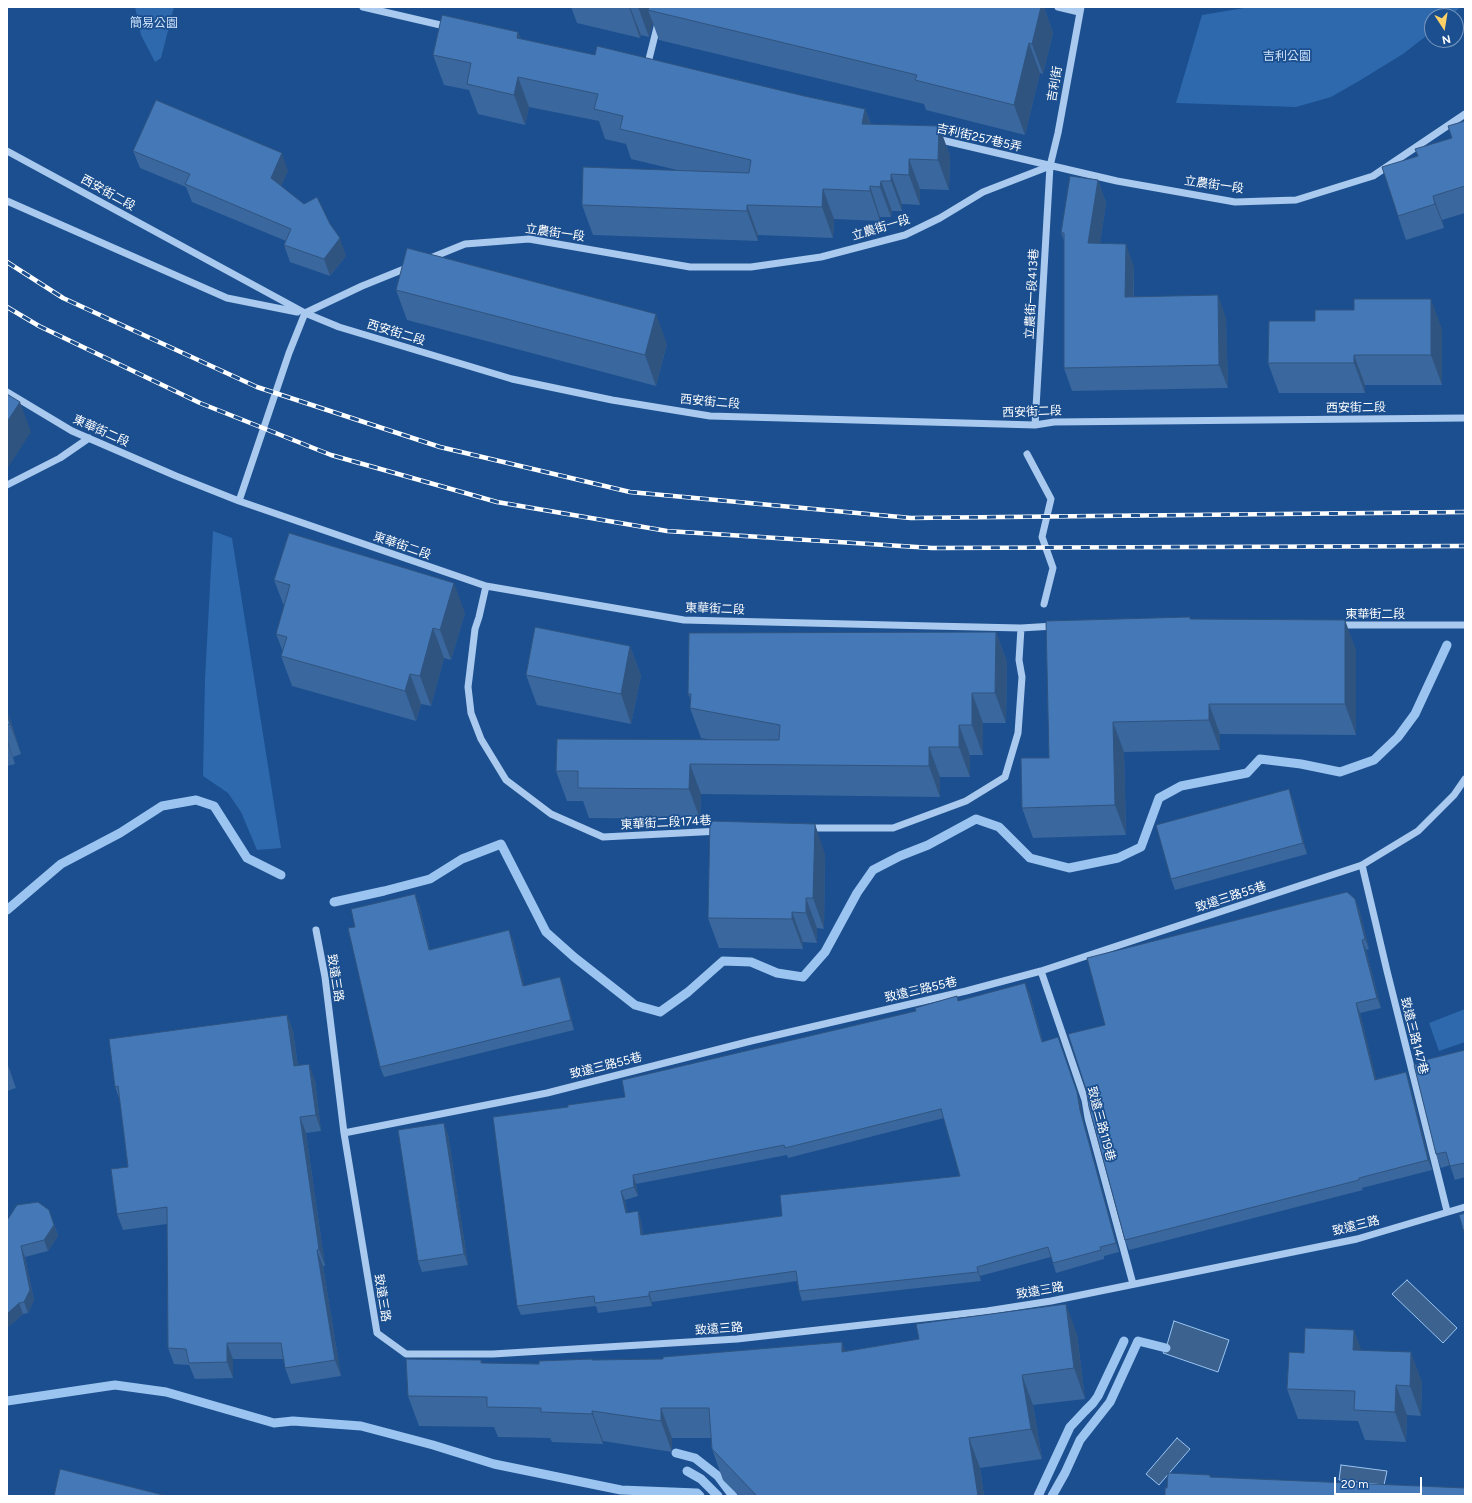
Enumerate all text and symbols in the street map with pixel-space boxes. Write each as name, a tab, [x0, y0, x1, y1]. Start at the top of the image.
north arrow	[1424, 8, 1464, 48]
park label: 簡易公園	[130, 16, 178, 30]
text: N	[1441, 32, 1452, 46]
park label: 吉利公園	[1263, 49, 1311, 63]
street label: 吉利街	[1045, 65, 1065, 103]
street label: 吉利街257巷5弄	[935, 121, 1023, 155]
street label: 西安街二段	[78, 172, 138, 214]
street label: 立農街一段	[1183, 174, 1245, 196]
street label: 立農街一段	[850, 212, 912, 244]
street label: 立農街一段	[524, 222, 586, 244]
street label: 立農街一段413巷	[1022, 248, 1042, 340]
street label: 西安街二段	[365, 317, 427, 349]
street label: 西安街二段	[679, 392, 741, 412]
street label: 西安街二段	[1326, 400, 1386, 416]
street label: 西安街二段	[1002, 404, 1062, 420]
street label: 東華街二段	[71, 412, 131, 450]
street label: 東華街二段	[371, 529, 433, 563]
street label: 東華街二段	[685, 601, 745, 617]
street label: 東華街二段	[1345, 607, 1405, 621]
street label: 東華街二段174巷	[620, 813, 712, 833]
street label: 致遠三路55巷	[1194, 879, 1268, 915]
street label: 致遠三路	[324, 953, 346, 1003]
street label: 致遠三路55巷	[883, 975, 959, 1005]
street label: 致遠三路147巷	[1397, 996, 1431, 1076]
street label: 致遠三路55巷	[568, 1050, 644, 1082]
street label: 致遠三路119巷	[1084, 1085, 1118, 1163]
street label: 致遠三路	[1331, 1213, 1381, 1239]
street label: 致遠三路	[371, 1273, 393, 1323]
street label: 致遠三路	[1015, 1280, 1065, 1302]
street label: 致遠三路	[695, 1320, 743, 1338]
scale bar	[1336, 1469, 1424, 1495]
text: 20 m	[1341, 1477, 1369, 1491]

